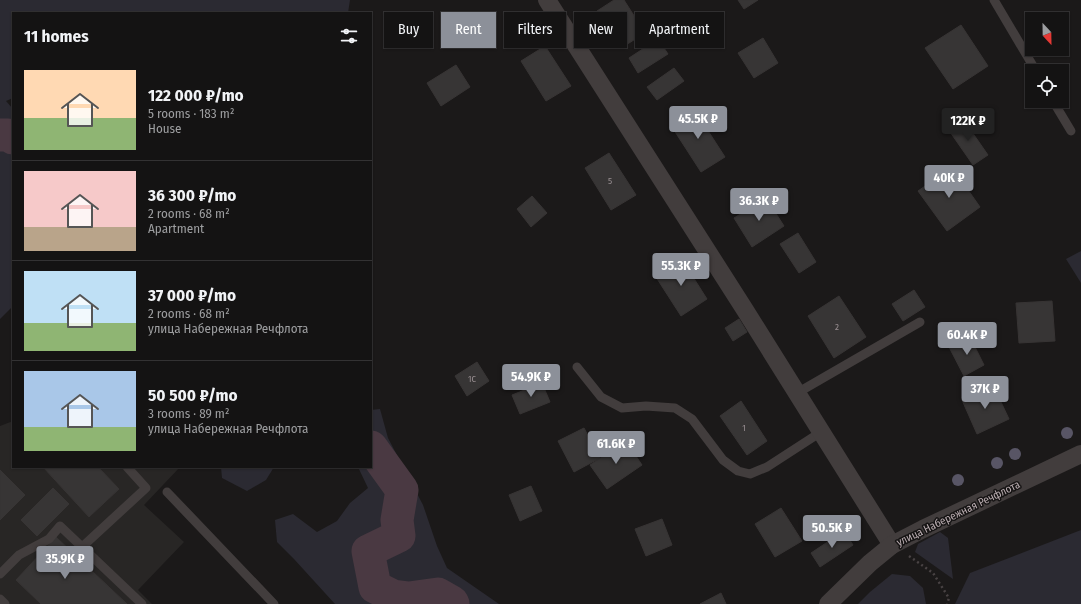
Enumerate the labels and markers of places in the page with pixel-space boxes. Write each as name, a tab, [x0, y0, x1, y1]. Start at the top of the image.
pin: 45.5K ₽	[661, 106, 735, 140]
pin: 122K ₽	[935, 108, 1001, 142]
pin: 40K ₽	[921, 165, 977, 199]
pin: 36.3K ₽	[722, 188, 796, 222]
pin: 55.3K ₽	[644, 253, 718, 287]
pin: 60.4K ₽	[930, 322, 1004, 356]
pin: 54.9K ₽	[494, 364, 568, 398]
pin: 37K ₽	[957, 376, 1013, 410]
pin: 61.6K ₽	[579, 431, 653, 465]
pin: 50.5K ₽	[795, 515, 869, 549]
pin: 35.9K ₽	[28, 546, 102, 580]

